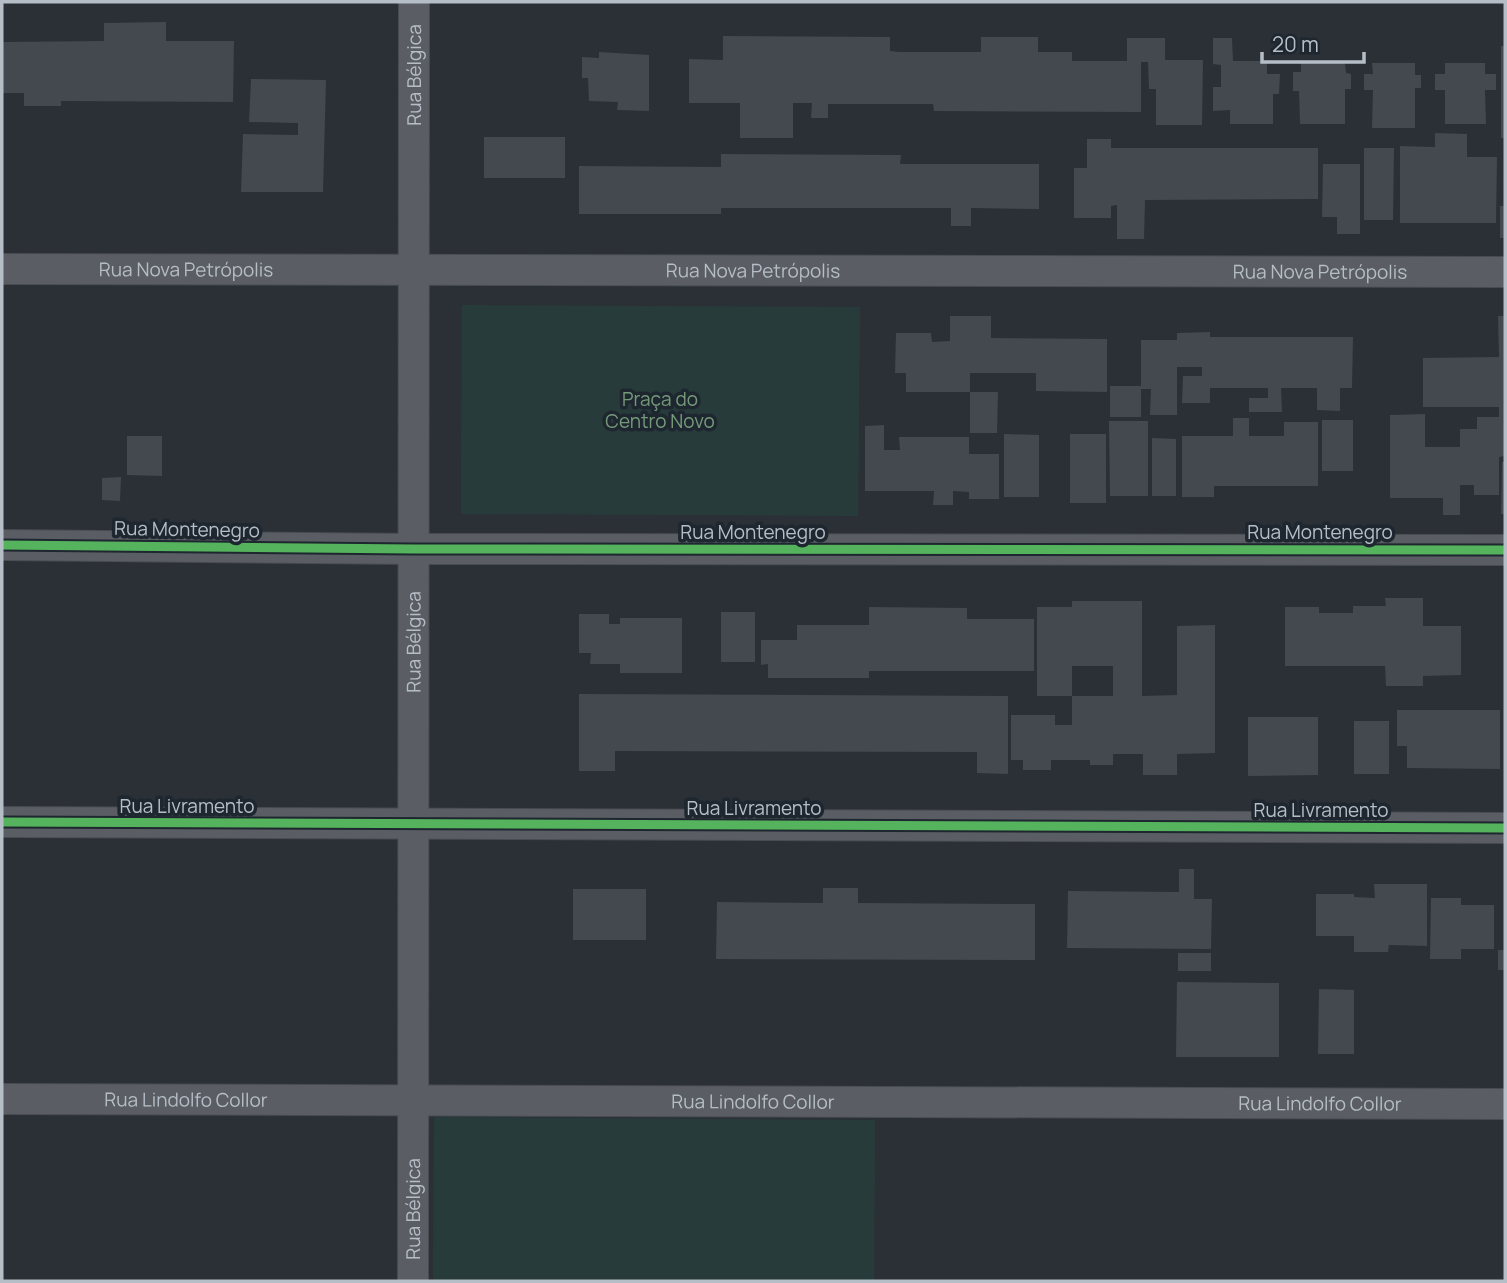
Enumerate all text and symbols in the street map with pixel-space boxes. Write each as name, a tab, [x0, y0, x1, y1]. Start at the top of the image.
scale bar	[1262, 21, 1364, 65]
street label: Rua Bélgica	[401, 24, 427, 126]
text: 20 m	[1272, 30, 1319, 58]
street label: Rua Nova Petrópolis	[99, 256, 273, 283]
street label: Rua Nova Petrópolis	[666, 257, 840, 284]
street label: Rua Nova Petrópolis	[1233, 258, 1407, 285]
park label: Praça do Centro Novo	[605, 386, 715, 434]
street label: Rua Montenegro	[114, 515, 260, 543]
street label: Rua Montenegro	[680, 519, 826, 545]
street label: Rua Montenegro	[1247, 519, 1393, 545]
street label: Rua Bélgica	[400, 591, 427, 693]
street label: Rua Livramento	[119, 793, 255, 819]
street label: Rua Livramento	[686, 795, 822, 821]
street label: Rua Livramento	[1253, 797, 1389, 823]
street label: Rua Lindolfo Collor	[104, 1086, 268, 1113]
street label: Rua Lindolfo Collor	[671, 1088, 835, 1115]
street label: Rua Lindolfo Collor	[1238, 1090, 1402, 1117]
street label: Rua Bélgica	[400, 1158, 426, 1260]

